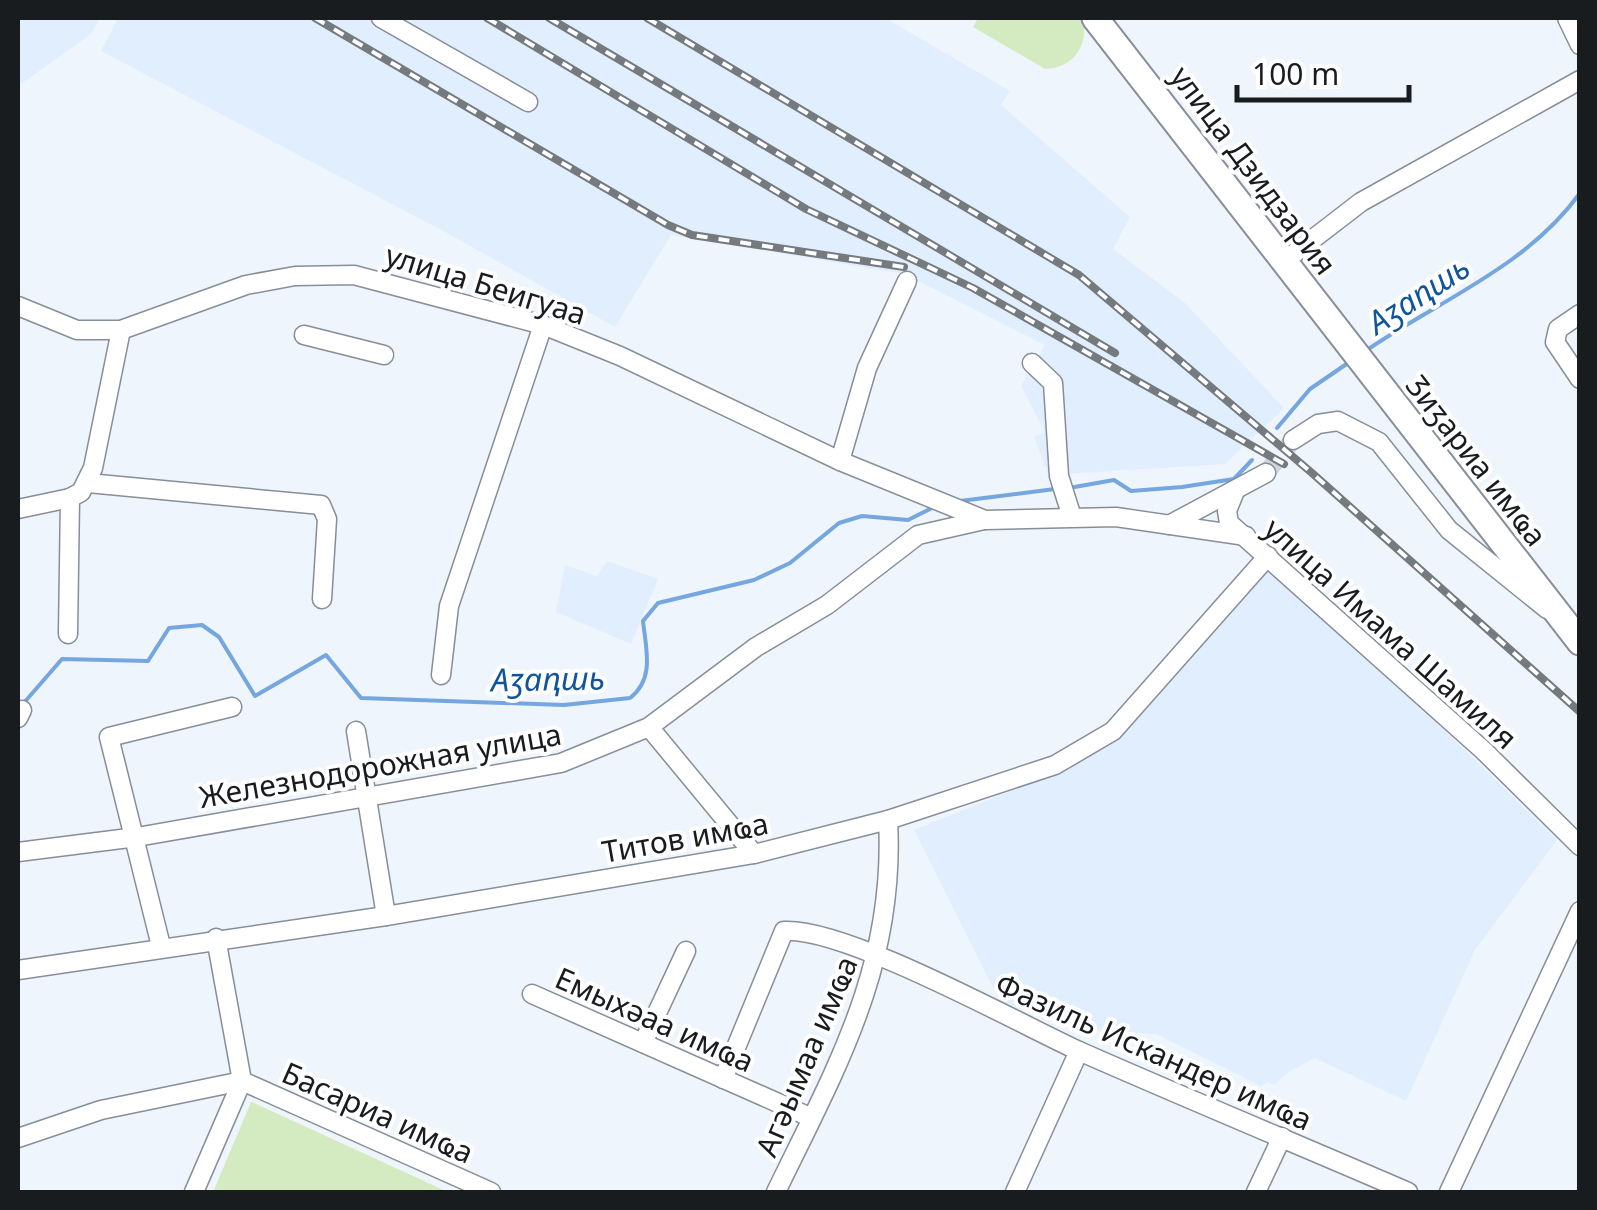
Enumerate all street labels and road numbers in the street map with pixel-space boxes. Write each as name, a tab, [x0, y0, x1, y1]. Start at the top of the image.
street label: улица Дзидзария	[1162, 57, 1346, 283]
street label: улица Беигуаа	[381, 234, 591, 334]
street label: Ӡиӡариа имҩа	[1397, 366, 1557, 554]
street label: улица Имама Шамиля	[1256, 508, 1526, 758]
street label: Железнодорожная улица	[196, 713, 564, 817]
street label: Титов имҩа	[599, 802, 771, 872]
street label: Агәымаа имҩа	[745, 950, 867, 1162]
street label: Емыхәаа имҩа	[549, 957, 761, 1081]
street label: Фазиль Искандер имҩа	[989, 963, 1319, 1139]
street label: Басариа имҩа	[276, 1051, 480, 1173]

